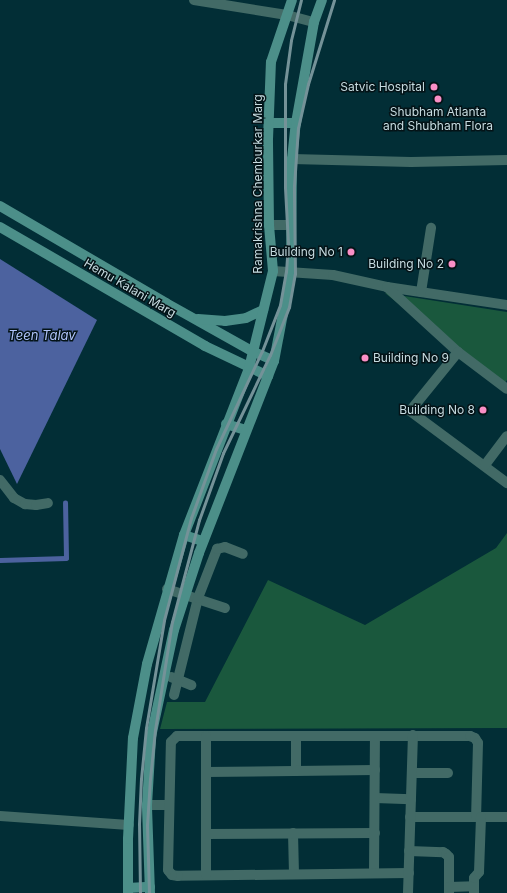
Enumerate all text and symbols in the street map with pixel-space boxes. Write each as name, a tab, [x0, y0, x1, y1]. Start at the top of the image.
place label: Satvic Hospital	[340, 80, 425, 94]
marker: Satvic Hospital	[428, 81, 440, 93]
street label: Ramakrishna Chemburkar Marg	[251, 94, 265, 274]
marker: Shubham Atlanta and Shubham Flora	[433, 94, 443, 104]
place label: Shubham Atlanta and Shubham Flora	[383, 105, 493, 133]
place label: Building No 1	[270, 245, 343, 259]
marker: Building No 1	[346, 247, 356, 257]
street label: Hemu Kalani Marg	[81, 256, 179, 320]
place label: Building No 2	[368, 257, 444, 271]
marker: Building No 2	[447, 259, 457, 269]
water label: Teen Talav	[8, 327, 76, 343]
place label: Building No 9	[373, 351, 449, 365]
marker: Building No 9	[360, 353, 370, 363]
place label: Building No 8	[399, 403, 475, 417]
marker: Building No 8	[478, 405, 488, 415]

